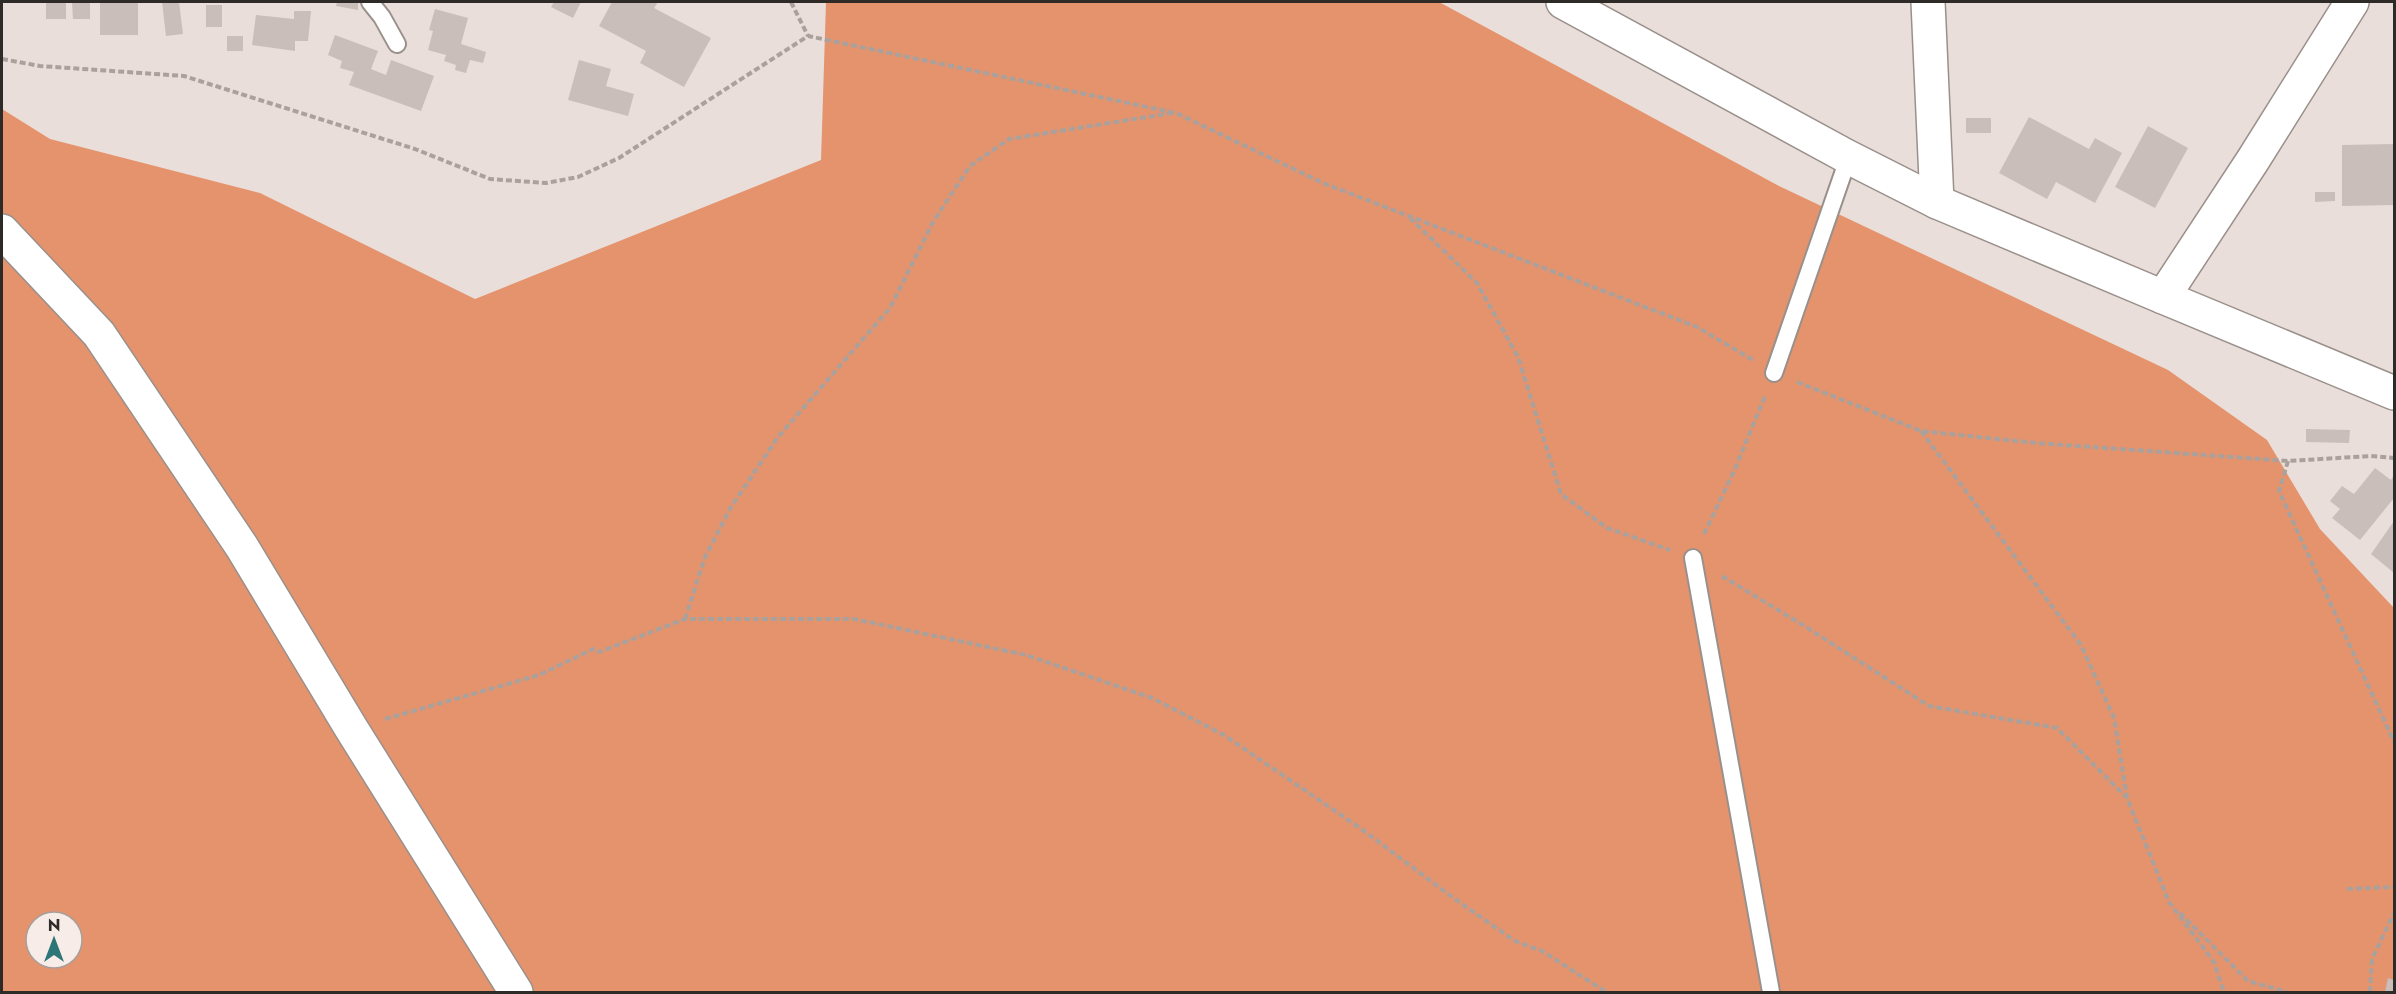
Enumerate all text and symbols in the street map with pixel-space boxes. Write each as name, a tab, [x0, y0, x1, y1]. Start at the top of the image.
north arrow	[24, 910, 84, 970]
text: N	[48, 914, 60, 937]

